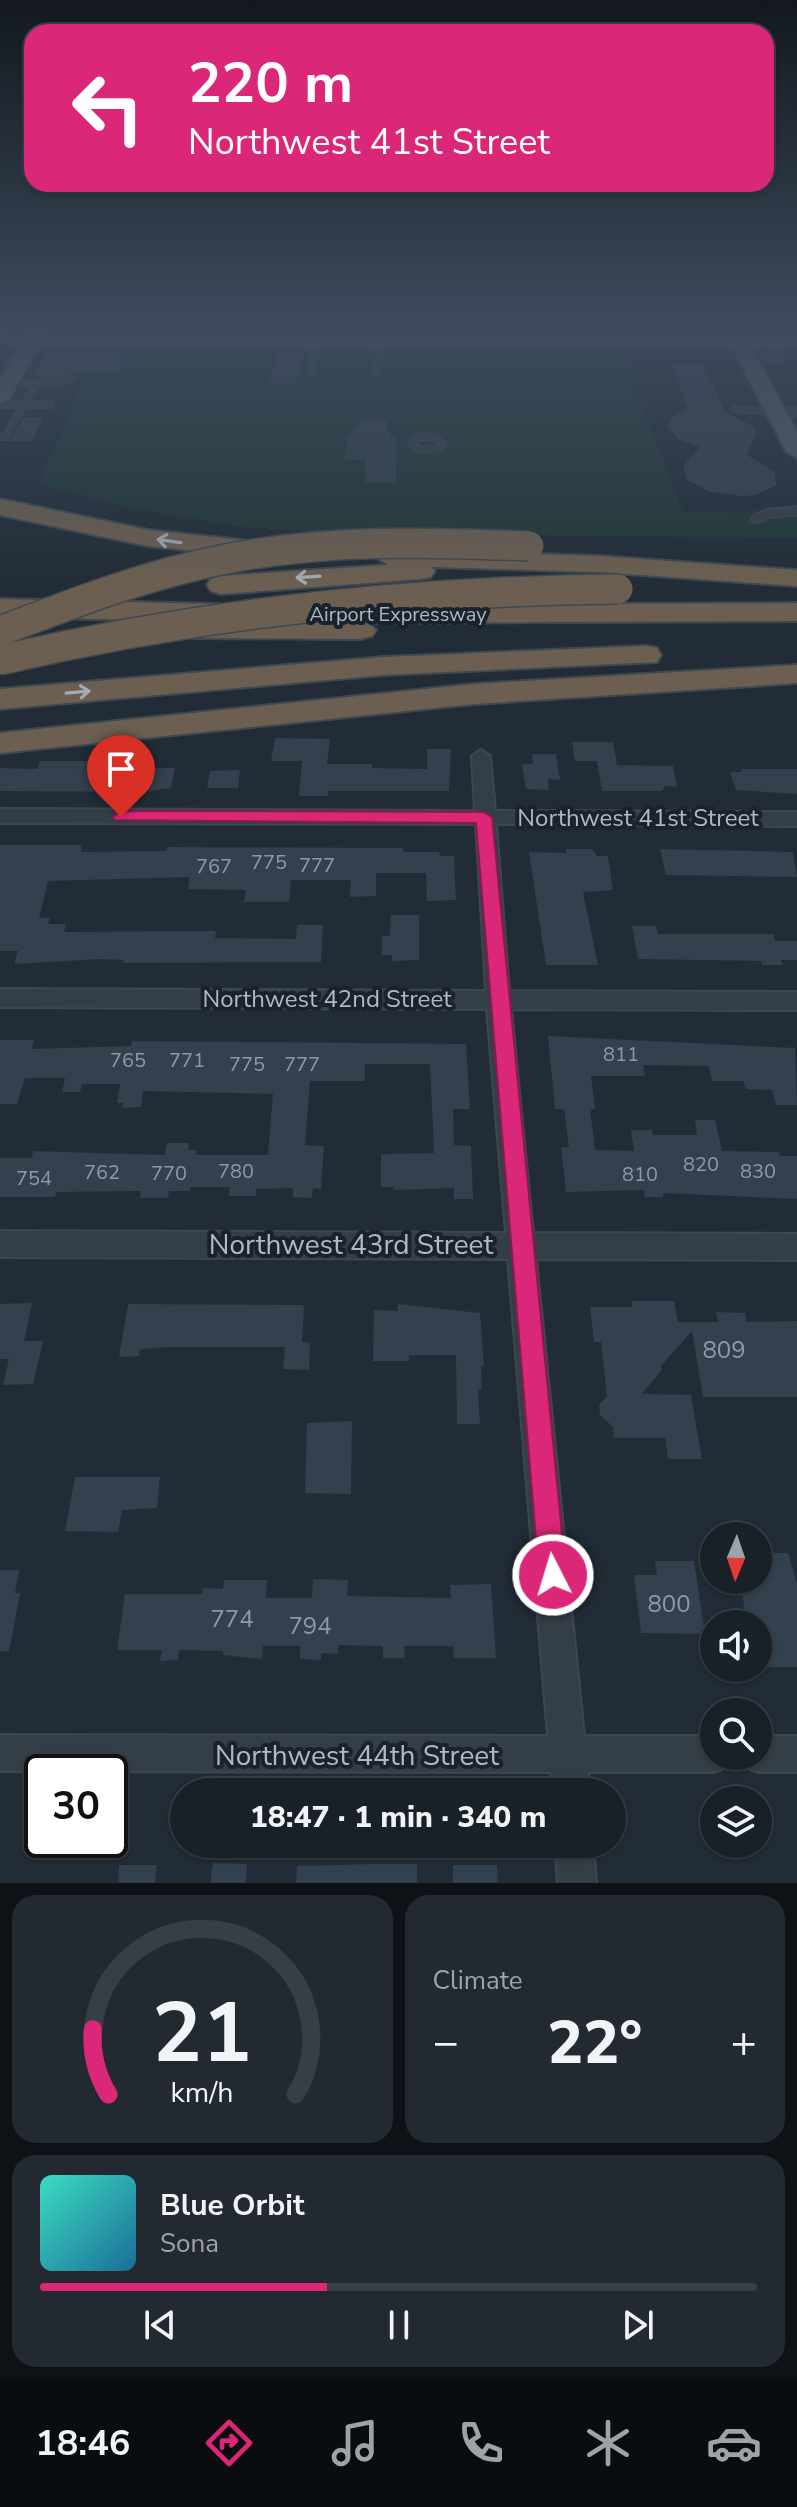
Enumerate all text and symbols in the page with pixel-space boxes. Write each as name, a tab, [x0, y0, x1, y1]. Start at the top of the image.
text: 220 m	[188, 45, 353, 122]
icon: left	[56, 56, 160, 160]
text: Northwest 41st Street	[188, 118, 550, 167]
one-way arrow	[156, 533, 182, 548]
one-way arrow	[295, 570, 322, 585]
street label: Airport Expressway	[310, 601, 487, 628]
one-way arrow	[64, 685, 91, 700]
pin	[87, 735, 155, 817]
icon: arrive	[99, 747, 143, 791]
street label: Northwest 41st Street	[517, 802, 759, 834]
house number: 775	[251, 849, 287, 876]
house number: 777	[299, 852, 335, 879]
house number: 767	[196, 853, 232, 880]
street label: Northwest 42nd Street	[202, 983, 452, 1015]
house number: 811	[603, 1041, 639, 1068]
house number: 765	[110, 1047, 146, 1074]
house number: 771	[169, 1047, 205, 1074]
house number: 775	[229, 1051, 265, 1078]
house number: 777	[284, 1051, 320, 1078]
house number: 820	[683, 1151, 719, 1178]
house number: 780	[218, 1158, 254, 1185]
house number: 830	[740, 1158, 776, 1185]
house number: 762	[84, 1159, 120, 1186]
house number: 770	[151, 1160, 187, 1187]
house number: 810	[622, 1161, 658, 1188]
house number: 754	[16, 1165, 52, 1192]
street label: Northwest 43rd Street	[209, 1226, 493, 1264]
house number: 809	[702, 1334, 746, 1366]
north arrow	[700, 1522, 772, 1594]
map controls	[700, 1522, 772, 1858]
position arrow	[511, 1533, 595, 1617]
house number: 800	[647, 1588, 691, 1620]
house number: 774	[210, 1603, 254, 1635]
house number: 794	[288, 1610, 332, 1642]
button: sound	[700, 1610, 772, 1682]
button: search	[700, 1698, 772, 1770]
street label: Northwest 44th Street	[215, 1737, 499, 1775]
speed limit sign: 30	[24, 1754, 128, 1858]
button: layers	[700, 1786, 772, 1858]
text: 18:47 · 1 min · 340 m	[250, 1797, 546, 1838]
text: Climate	[433, 1963, 523, 1998]
text: 21	[152, 1977, 252, 2090]
text: 22°	[547, 2002, 642, 2084]
text: −	[433, 2013, 459, 2073]
text: +	[731, 2013, 757, 2073]
text: km/h	[171, 2073, 234, 2112]
text: Blue Orbit	[160, 2185, 304, 2226]
text: Sona	[160, 2226, 219, 2261]
icon: previous	[138, 2303, 182, 2347]
icon: pause	[377, 2303, 421, 2347]
icon: next	[616, 2303, 660, 2347]
icon: directions	[201, 2415, 257, 2471]
icon: music	[327, 2415, 383, 2471]
icon: phone	[453, 2415, 509, 2471]
icon: climate	[580, 2415, 636, 2471]
icon: car	[706, 2415, 762, 2471]
text: 18:46	[35, 2419, 130, 2468]

